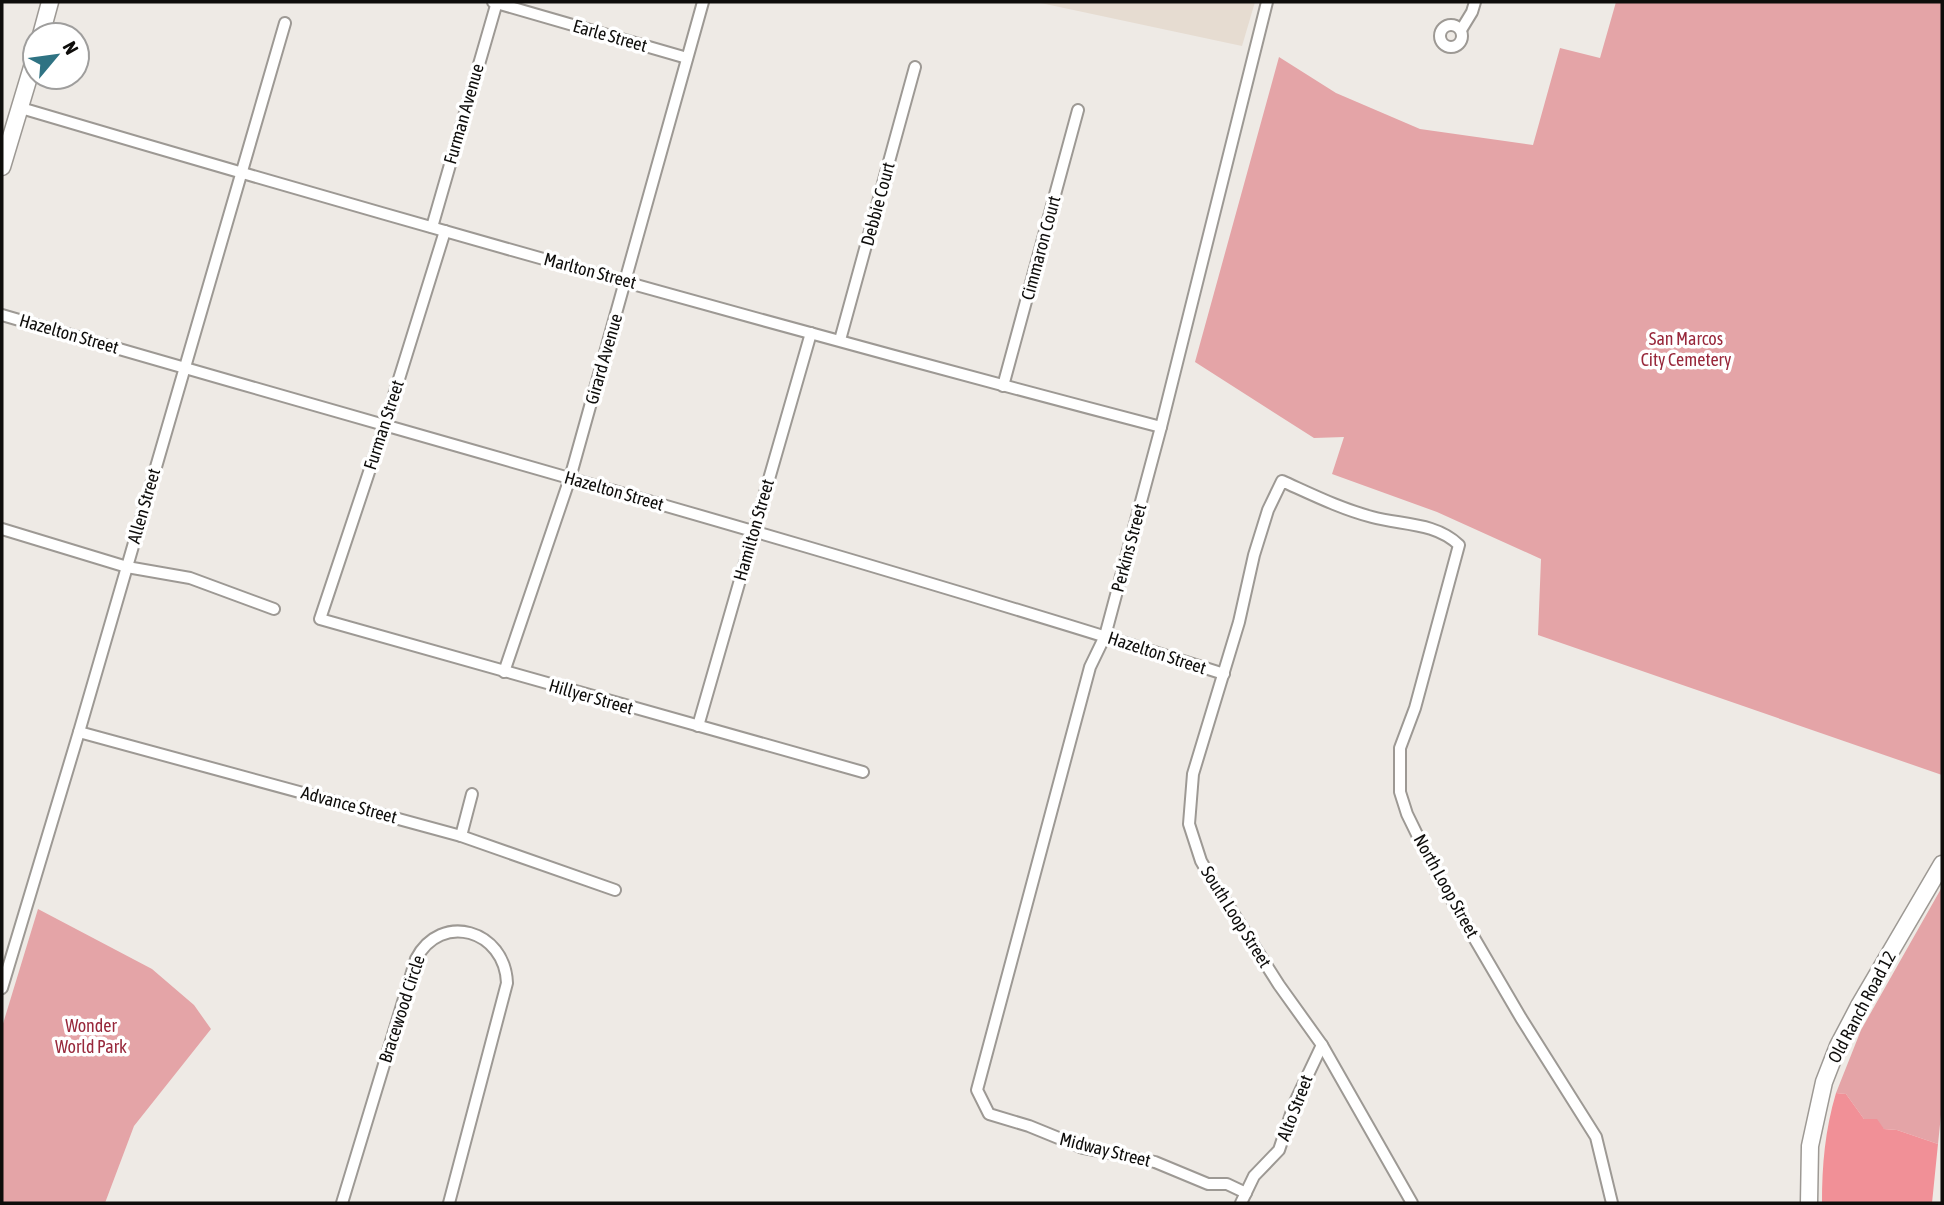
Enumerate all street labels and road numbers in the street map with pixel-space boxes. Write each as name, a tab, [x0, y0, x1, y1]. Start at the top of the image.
street label: Earle Street	[571, 15, 650, 56]
street label: Furman Avenue	[439, 61, 488, 166]
street label: Debbie Court	[856, 160, 899, 248]
street label: Cimmaron Court	[1017, 193, 1065, 302]
street label: Marlton Street	[542, 248, 639, 293]
street label: Hazelton Street	[17, 309, 121, 358]
street label: Girard Avenue	[581, 311, 626, 407]
street label: Furman Street	[359, 377, 408, 472]
street label: Allen Street	[123, 466, 164, 546]
street label: Hazelton Street	[562, 466, 666, 515]
street label: Hamilton Street	[729, 477, 778, 583]
street label: Perkins Street	[1107, 501, 1150, 594]
street label: Hazelton Street	[1105, 627, 1209, 678]
street label: Hillyer Street	[547, 674, 636, 719]
street label: Advance Street	[299, 782, 399, 827]
street label: North Loop Street	[1409, 830, 1483, 941]
street label: South Loop Street	[1197, 862, 1276, 971]
street label: Old Ranch Road 12	[1823, 947, 1900, 1066]
street label: Bracewood Circle	[374, 952, 429, 1065]
street label: Alto Street	[1272, 1072, 1317, 1144]
street label: Midway Street	[1057, 1128, 1153, 1171]

